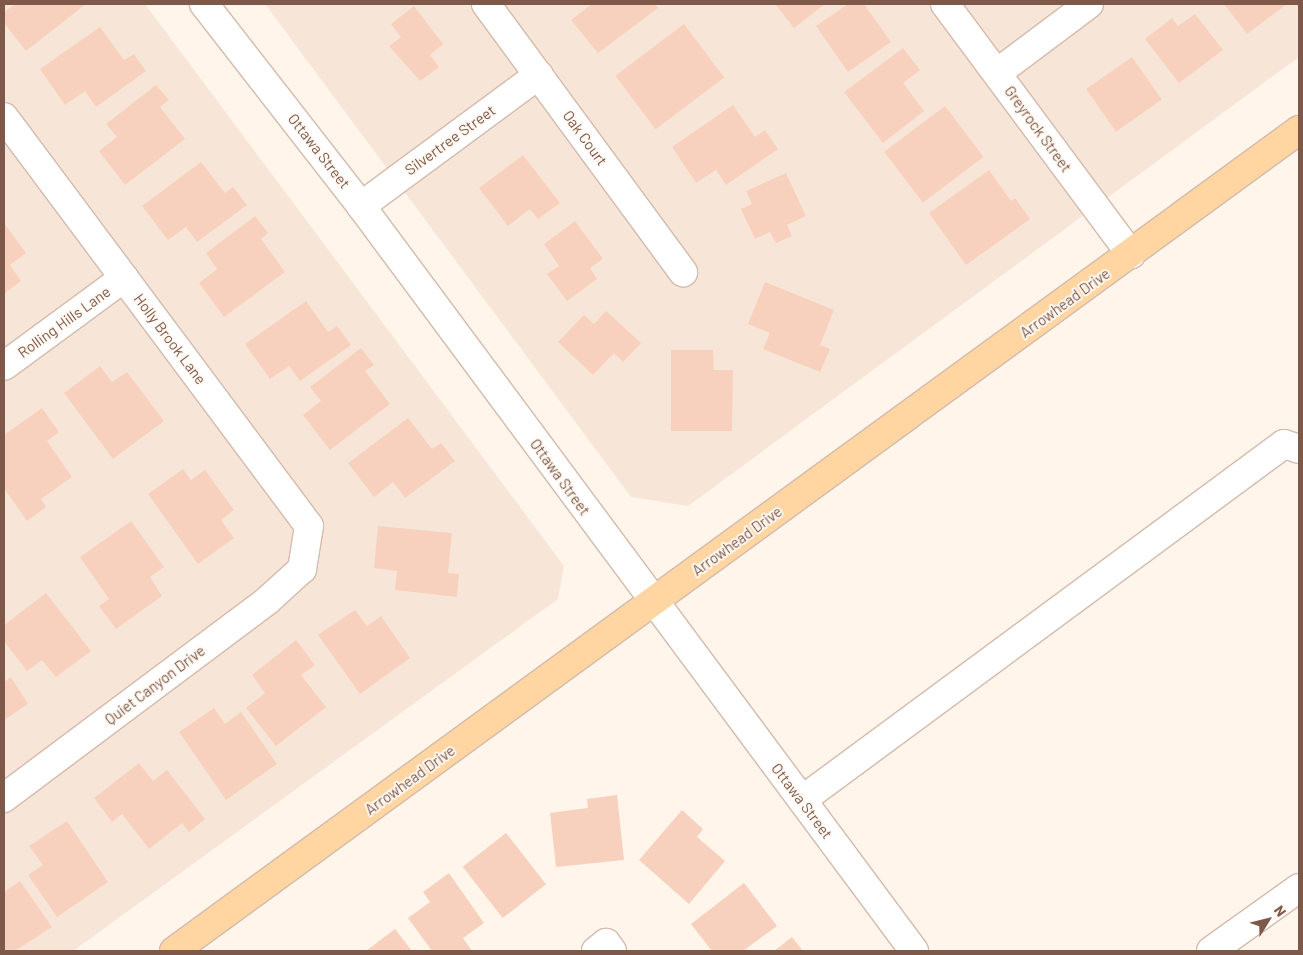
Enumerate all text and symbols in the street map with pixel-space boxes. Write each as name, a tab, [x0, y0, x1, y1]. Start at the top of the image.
street label: Greyrock Street	[1001, 82, 1075, 176]
street label: Silvertree Street	[401, 101, 499, 179]
street label: Oak Court	[559, 107, 611, 169]
street label: Ottawa Street	[284, 110, 354, 192]
street label: Arrowhead Drive	[1017, 264, 1113, 342]
street label: Rolling Hills Lane	[14, 282, 114, 362]
street label: Holly Brook Lane	[130, 290, 210, 388]
street label: Ottawa Street	[526, 435, 594, 519]
street label: Arrowhead Drive	[689, 502, 785, 580]
street label: Quiet Canyon Drive	[101, 641, 209, 729]
street label: Arrowhead Drive	[362, 741, 458, 819]
street label: Ottawa Street	[768, 760, 836, 842]
north arrow	[1243, 895, 1293, 945]
text: N	[1271, 902, 1290, 920]

